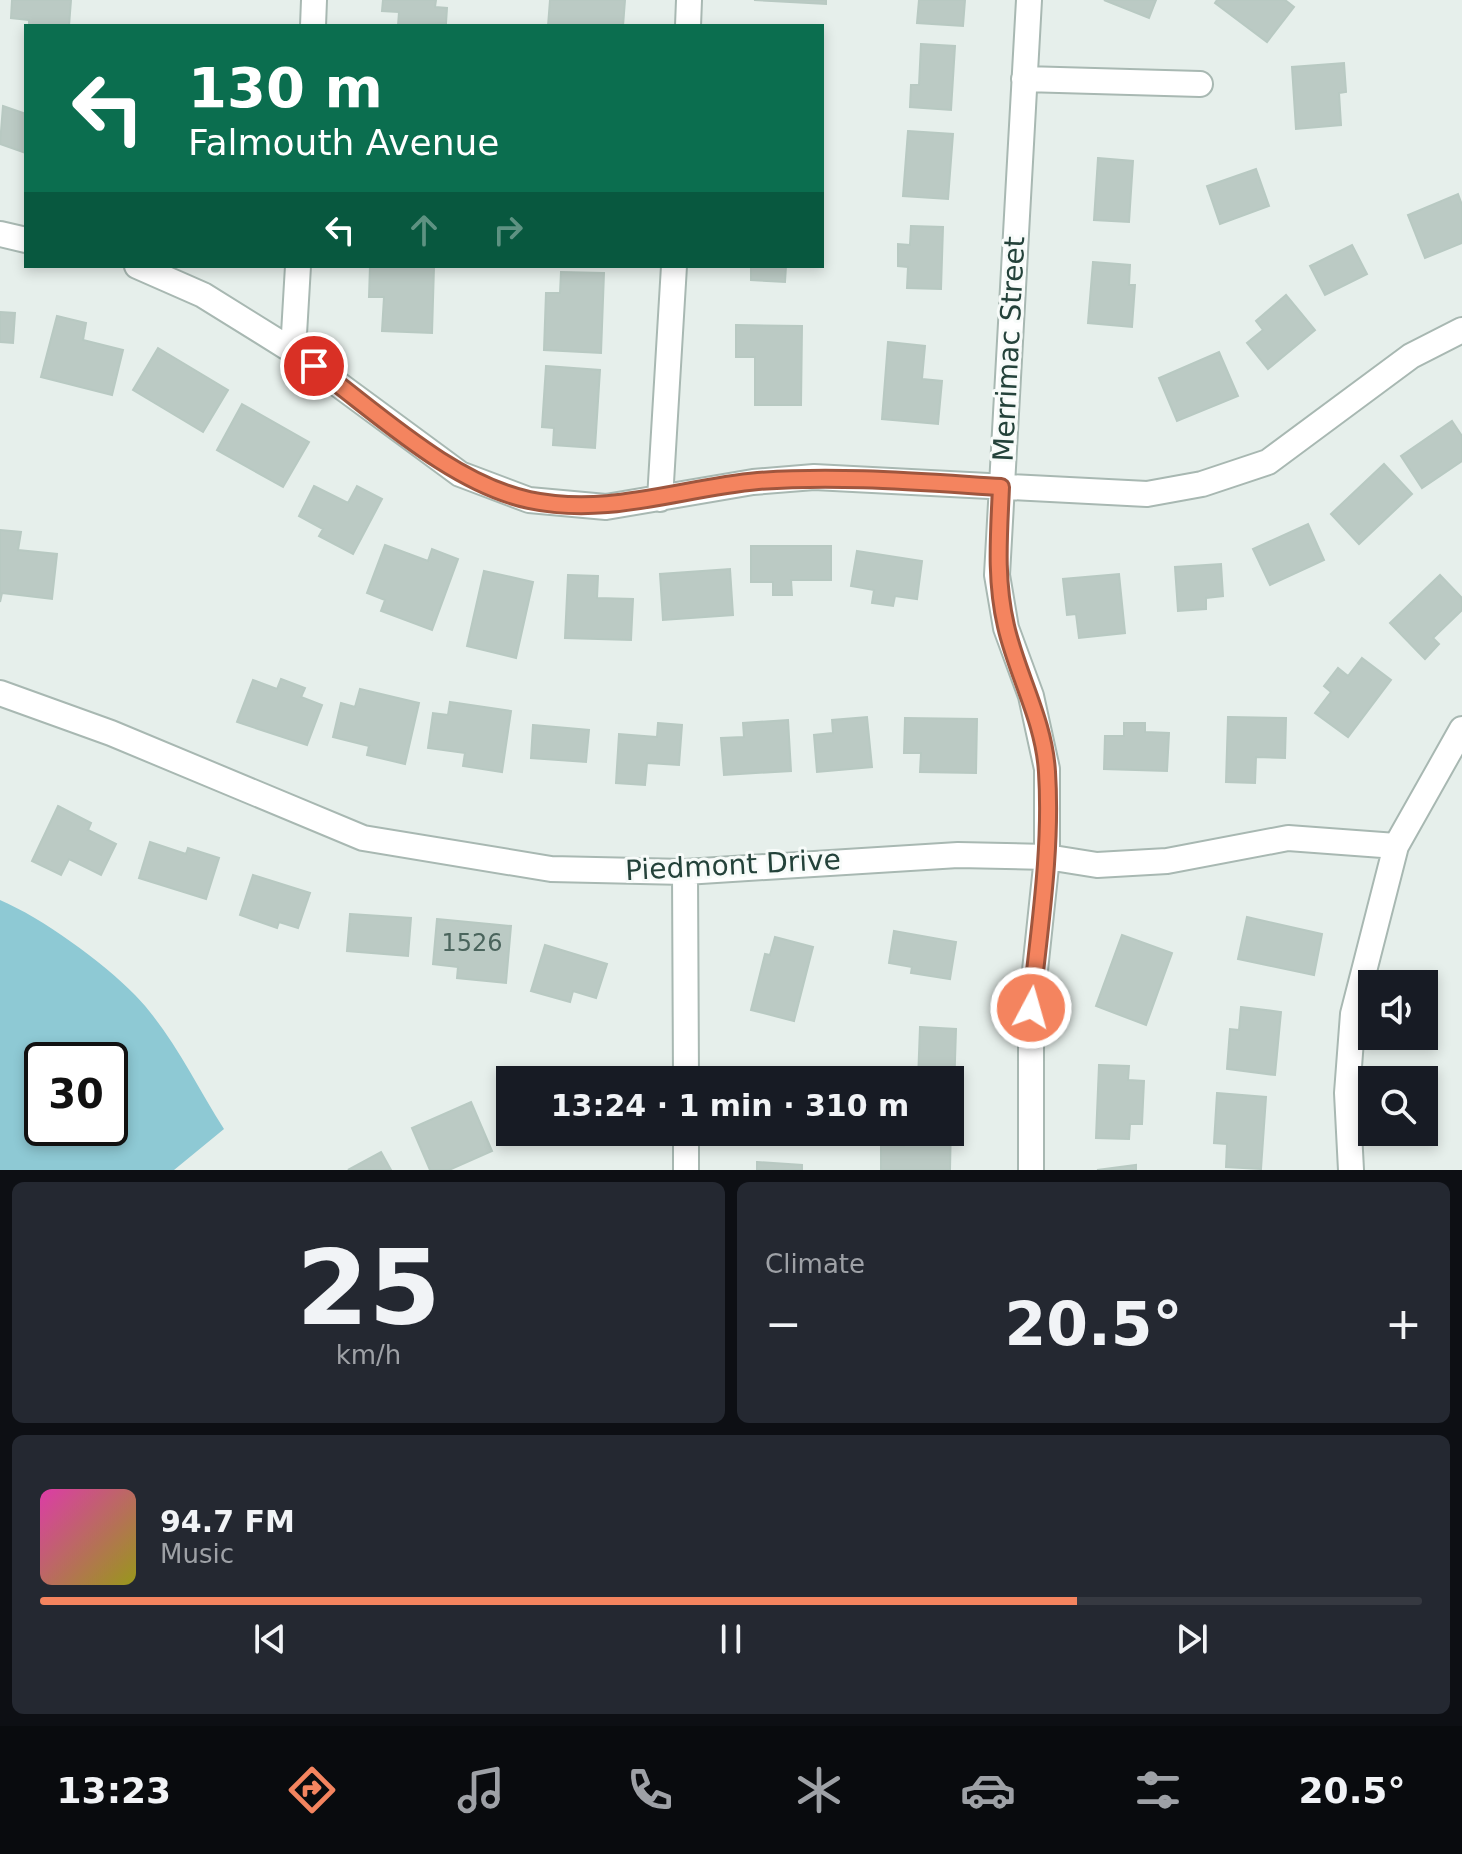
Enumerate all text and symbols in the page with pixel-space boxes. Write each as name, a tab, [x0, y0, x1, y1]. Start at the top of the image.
text: 130 m	[188, 55, 383, 120]
icon: left	[56, 56, 160, 160]
text: Falmouth Avenue	[188, 122, 500, 163]
icon: left	[318, 208, 362, 252]
icon: ahead	[402, 208, 446, 252]
icon: right	[486, 208, 530, 252]
street label: Merrimac Street	[987, 236, 1031, 462]
pin	[280, 332, 348, 400]
icon: arrive	[292, 344, 336, 388]
street label: Piedmont Drive	[624, 843, 842, 887]
house number: 1526	[441, 929, 503, 957]
position arrow	[989, 966, 1073, 1050]
map controls	[1358, 970, 1438, 1146]
button: sound	[1358, 970, 1438, 1050]
speed limit sign: 30	[24, 1042, 128, 1146]
button: search	[1358, 1066, 1438, 1146]
text: 13:24 · 1 min · 310 m	[551, 1088, 909, 1123]
text: 25	[296, 1227, 441, 1349]
text: Climate	[765, 1249, 865, 1279]
text: 20.5°	[1004, 1289, 1183, 1359]
text: −	[765, 1298, 802, 1349]
text: +	[1385, 1298, 1422, 1349]
text: km/h	[336, 1340, 401, 1370]
text: 94.7 FM	[160, 1504, 295, 1539]
text: Music	[160, 1539, 234, 1569]
icon: previous	[248, 1617, 292, 1661]
icon: pause	[709, 1617, 753, 1661]
icon: next	[1170, 1617, 1214, 1661]
icon: directions	[284, 1762, 340, 1818]
icon: music	[453, 1762, 509, 1818]
icon: phone	[622, 1762, 678, 1818]
icon: climate	[791, 1762, 847, 1818]
icon: car	[960, 1762, 1016, 1818]
icon: filters	[1130, 1762, 1186, 1818]
text: 13:23	[57, 1770, 171, 1811]
text: 20.5°	[1299, 1770, 1405, 1811]

